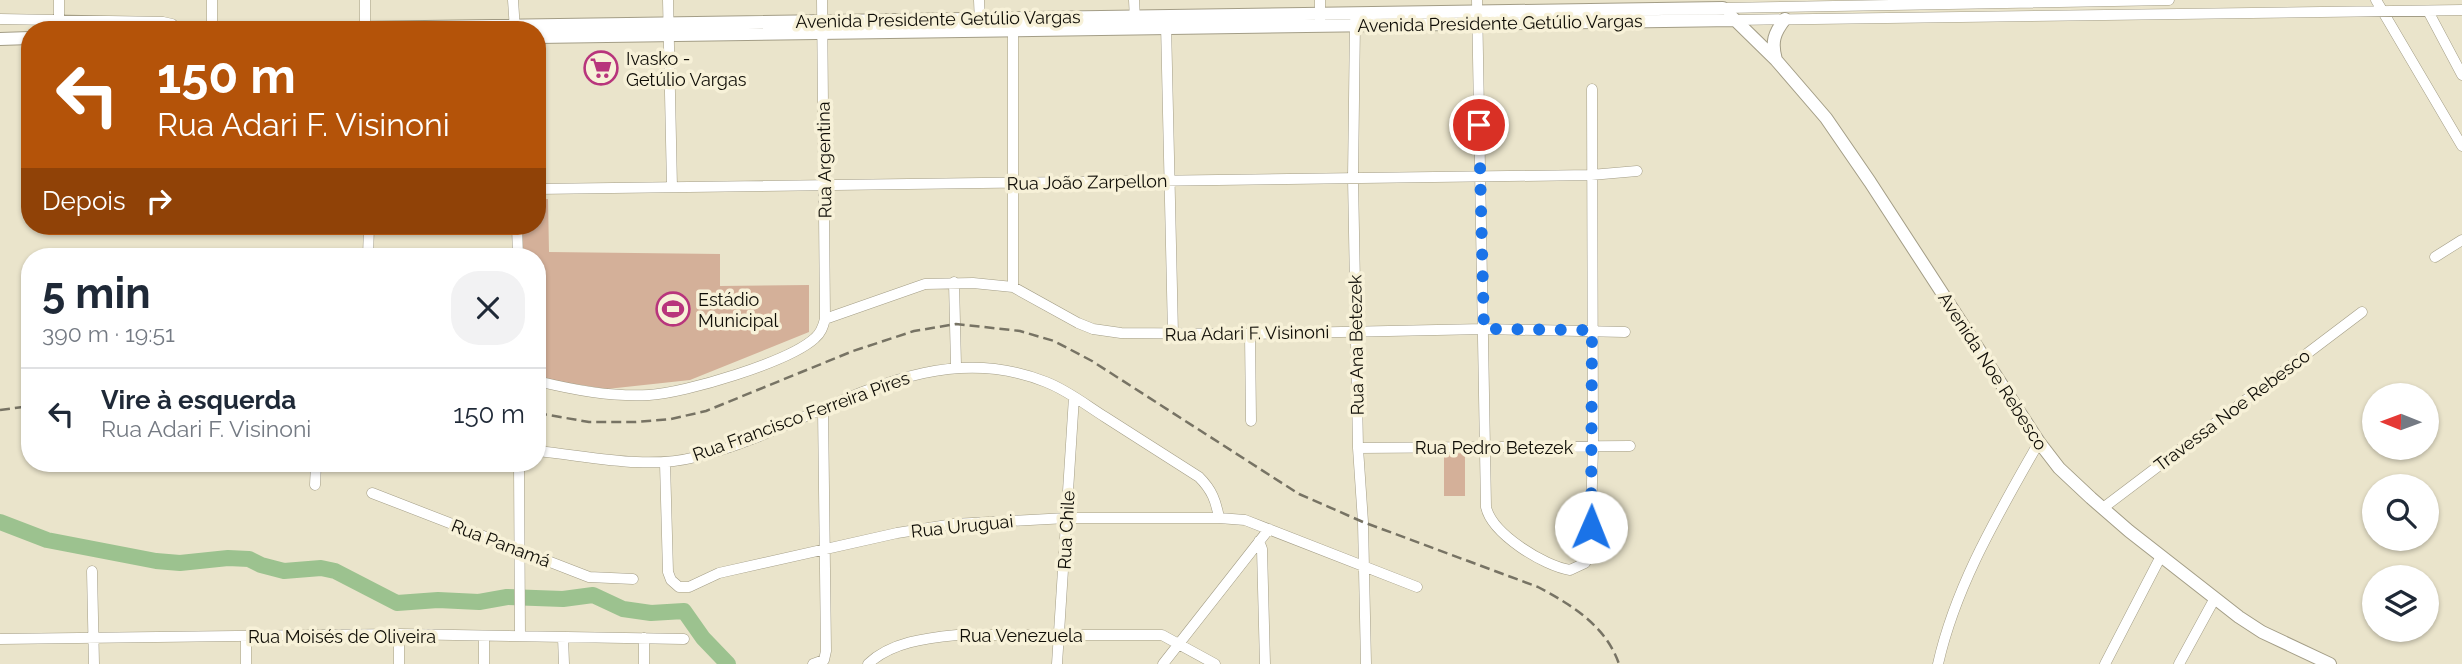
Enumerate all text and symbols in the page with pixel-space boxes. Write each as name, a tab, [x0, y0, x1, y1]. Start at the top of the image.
street label: Avenida Presidente Getúlio Vargas	[795, 6, 1081, 32]
street label: Avenida Presidente Getúlio Vargas	[1357, 10, 1643, 36]
text: 150 m	[157, 47, 296, 104]
place label: Ivasko - Getúlio Vargas	[626, 48, 747, 90]
icon: left	[42, 49, 133, 140]
supermarket icon: Ivasko - Getúlio Vargas	[582, 49, 620, 87]
pin	[1449, 95, 1509, 155]
street label: Rua Argentina	[812, 101, 836, 219]
text: Rua Adari F. Visinoni	[157, 106, 450, 143]
icon: arrive	[1460, 106, 1498, 144]
street label: Rua João Zarpellon	[1006, 170, 1168, 194]
icon: right	[140, 182, 178, 220]
text: Depois	[42, 186, 126, 216]
text: 5 min	[42, 269, 151, 318]
button: close	[451, 271, 525, 345]
street label: Rua Ana Betezek	[1344, 274, 1368, 416]
street label: Avenida Noe Rebesco	[1934, 288, 2052, 454]
place label: Estádio Municipal	[698, 289, 779, 331]
sports icon: Estádio Municipal	[654, 290, 692, 328]
text: 390 m · 19:51	[42, 320, 175, 347]
street label: Rua Adari F. Visinoni	[1165, 321, 1329, 345]
street label: Travessa Noe Rebesco	[2150, 344, 2314, 475]
street label: Rua Francisco Ferreira Pires	[690, 367, 913, 465]
north arrow	[2362, 383, 2440, 460]
map controls	[2362, 383, 2439, 642]
text: Vire à esquerda	[101, 385, 296, 415]
icon: left	[42, 395, 80, 433]
text: 150 m	[453, 399, 525, 429]
text: Rua Adari F. Visinoni	[101, 415, 311, 442]
street label: Rua Pedro Betezek	[1415, 437, 1574, 458]
button: search	[2362, 474, 2439, 551]
street label: Rua Chile	[1053, 490, 1079, 570]
position arrow	[1554, 490, 1628, 564]
street label: Rua Uruguai	[910, 510, 1014, 542]
street label: Rua Panamá	[449, 515, 553, 571]
button: layers	[2362, 565, 2439, 642]
street label: Rua Venezuela	[959, 625, 1083, 646]
street label: Rua Moisés de Oliveira	[248, 626, 436, 647]

